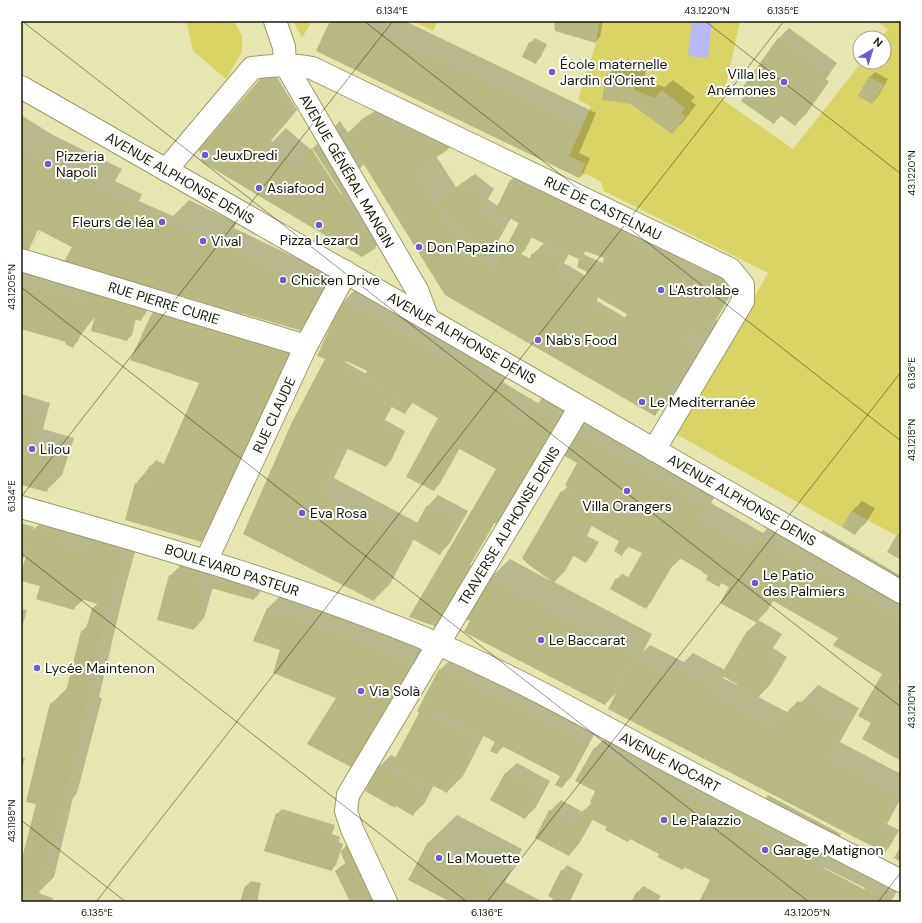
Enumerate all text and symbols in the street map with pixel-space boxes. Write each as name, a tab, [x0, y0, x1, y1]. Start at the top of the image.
text: 6.134°E	[376, 4, 408, 17]
text: 43.1220°N	[684, 4, 730, 17]
text: 6.135°E	[767, 4, 799, 17]
north arrow	[852, 30, 892, 70]
text: N	[871, 34, 886, 50]
place label: École maternelle Jardin d'Orient	[560, 55, 668, 89]
place label: Villa les Anémones	[707, 65, 776, 99]
marker: École maternelle Jardin d'Orient	[547, 67, 557, 77]
marker: Villa les Anémones	[779, 77, 789, 87]
street label: AVENUE GÉNÉRAL MANGIN	[295, 91, 399, 251]
street label: AVENUE ALPHONSE DENIS	[102, 128, 258, 228]
place label: JeuxDredi	[213, 146, 278, 164]
place label: Pizzeria Napoli	[56, 147, 104, 181]
marker: JeuxDredi	[200, 150, 210, 160]
text: 43.1220°N	[905, 150, 918, 196]
marker: Pizzeria Napoli	[43, 159, 53, 169]
street label: RUE DE CASTELNAU	[541, 172, 665, 244]
place label: Asiafood	[267, 179, 324, 197]
marker: Asiafood	[254, 183, 264, 193]
place label: Fleurs de léa	[72, 213, 154, 231]
marker: Fleurs de léa	[157, 217, 167, 227]
marker: Pizza Lezard	[314, 220, 324, 230]
place label: Pizza Lezard	[280, 231, 358, 249]
place label: Vival	[211, 232, 242, 250]
marker: Vival	[198, 236, 208, 246]
place label: Don Papazino	[427, 238, 515, 256]
marker: Don Papazino	[414, 242, 424, 252]
text: 43.1205°N	[5, 264, 18, 310]
place label: Chicken Drive	[291, 271, 380, 289]
marker: Chicken Drive	[278, 275, 288, 285]
street label: RUE PIERRE CURIE	[106, 278, 222, 329]
place label: L'Astrolabe	[669, 281, 739, 299]
marker: L'Astrolabe	[656, 285, 666, 295]
street label: AVENUE ALPHONSE DENIS	[384, 288, 540, 388]
place label: Nab's Food	[546, 331, 617, 349]
marker: Nab's Food	[533, 335, 543, 345]
text: 6.136°E	[905, 357, 918, 389]
street label: RUE CLAUDE	[248, 374, 300, 456]
place label: Le Mediterranée	[650, 393, 756, 411]
marker: Le Mediterranée	[637, 397, 647, 407]
text: 43.1215°N	[905, 419, 918, 461]
place label: Lilou	[40, 440, 70, 458]
street label: TRAVERSE ALPHONSE DENIS	[454, 443, 564, 609]
marker: Lilou	[27, 444, 37, 454]
street label: AVENUE ALPHONSE DENIS	[664, 450, 820, 550]
text: 6.134°E	[5, 480, 18, 512]
marker: Villa Orangers	[622, 486, 632, 496]
place label: Villa Orangers	[582, 497, 672, 515]
place label: Eva Rosa	[310, 504, 367, 522]
marker: Eva Rosa	[297, 508, 307, 518]
street label: BOULEVARD PASTEUR	[163, 540, 301, 600]
place label: Le Patio des Palmiers	[763, 566, 845, 600]
marker: Le Patio des Palmiers	[750, 578, 760, 588]
place label: Le Baccarat	[549, 631, 626, 649]
marker: Le Baccarat	[536, 635, 546, 645]
place label: Lycée Maintenon	[45, 659, 155, 677]
marker: Lycée Maintenon	[32, 663, 42, 673]
place label: Via Solà	[369, 682, 420, 700]
text: 43.1210°N	[905, 685, 918, 728]
marker: Via Solà	[356, 686, 366, 696]
street label: AVENUE NOCART	[617, 728, 724, 796]
text: 43.1195°N	[5, 800, 18, 842]
place label: Le Palazzio	[672, 811, 741, 829]
marker: Le Palazzio	[659, 815, 669, 825]
place label: Garage Matignon	[773, 841, 883, 859]
marker: Garage Matignon	[760, 845, 770, 855]
place label: La Mouette	[447, 849, 520, 867]
marker: La Mouette	[434, 853, 444, 863]
text: 6.135°E	[81, 906, 113, 919]
text: 6.136°E	[471, 906, 503, 919]
text: 43.1205°N	[784, 906, 830, 919]

